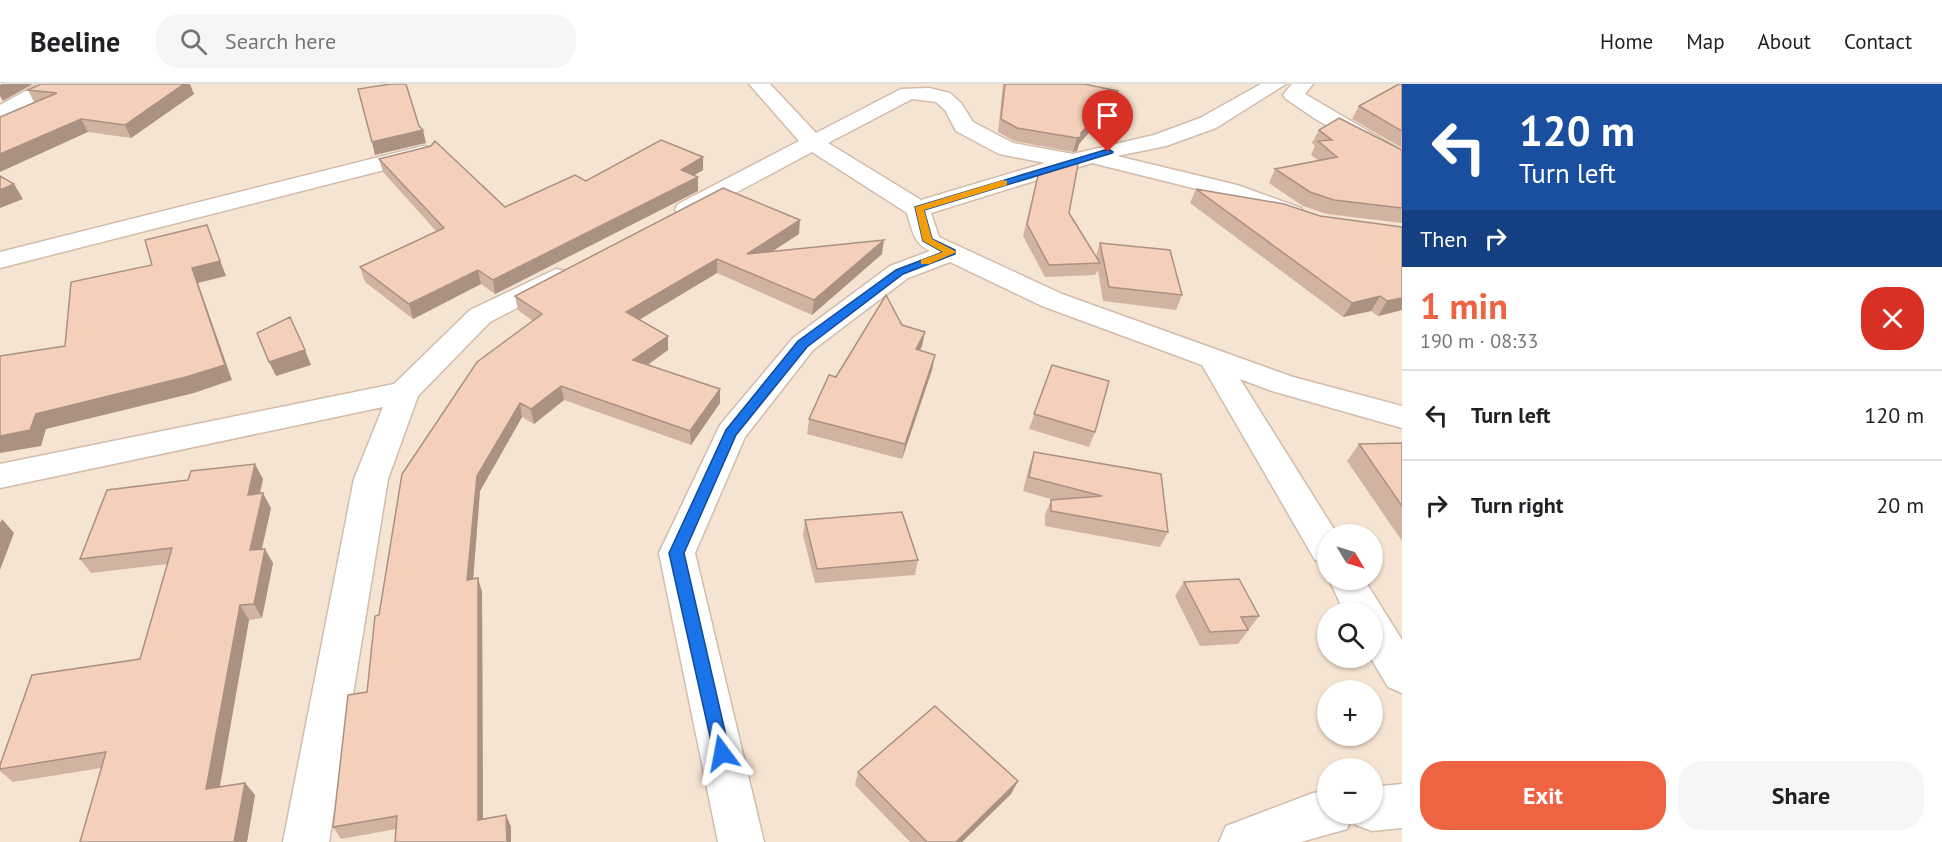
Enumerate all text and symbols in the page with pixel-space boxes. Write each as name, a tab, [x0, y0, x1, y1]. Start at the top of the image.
search box	[156, 14, 576, 68]
text: Beeline	[30, 23, 120, 60]
icon: search	[177, 25, 210, 58]
text: Search here	[225, 27, 336, 55]
text: Home	[1600, 28, 1653, 55]
text: Map	[1686, 28, 1725, 55]
text: About	[1758, 28, 1811, 55]
text: Contact	[1844, 28, 1912, 55]
pin	[1082, 90, 1133, 152]
icon: arrive	[1091, 99, 1124, 132]
text: 120 m	[1519, 103, 1635, 158]
icon: left	[1420, 108, 1498, 186]
text: Turn left	[1519, 156, 1616, 190]
icon: right	[1479, 222, 1512, 255]
text: Then	[1420, 225, 1467, 253]
text: 1 min	[1420, 282, 1508, 329]
button: close	[1861, 287, 1924, 350]
text: 190 m · 08:33	[1420, 328, 1538, 354]
icon: left	[1420, 399, 1453, 432]
text: Turn left	[1471, 401, 1551, 429]
text: 120 m	[1864, 401, 1924, 429]
icon: right	[1420, 489, 1453, 522]
text: Turn right	[1471, 491, 1563, 519]
text: 20 m	[1876, 491, 1924, 519]
north arrow	[1317, 524, 1383, 590]
map controls	[1317, 524, 1383, 824]
button: search	[1317, 602, 1383, 668]
button: +	[1317, 680, 1383, 746]
position arrow	[690, 721, 754, 785]
button: −	[1317, 758, 1383, 824]
button: Exit	[1420, 761, 1666, 830]
button: Share	[1678, 761, 1924, 830]

